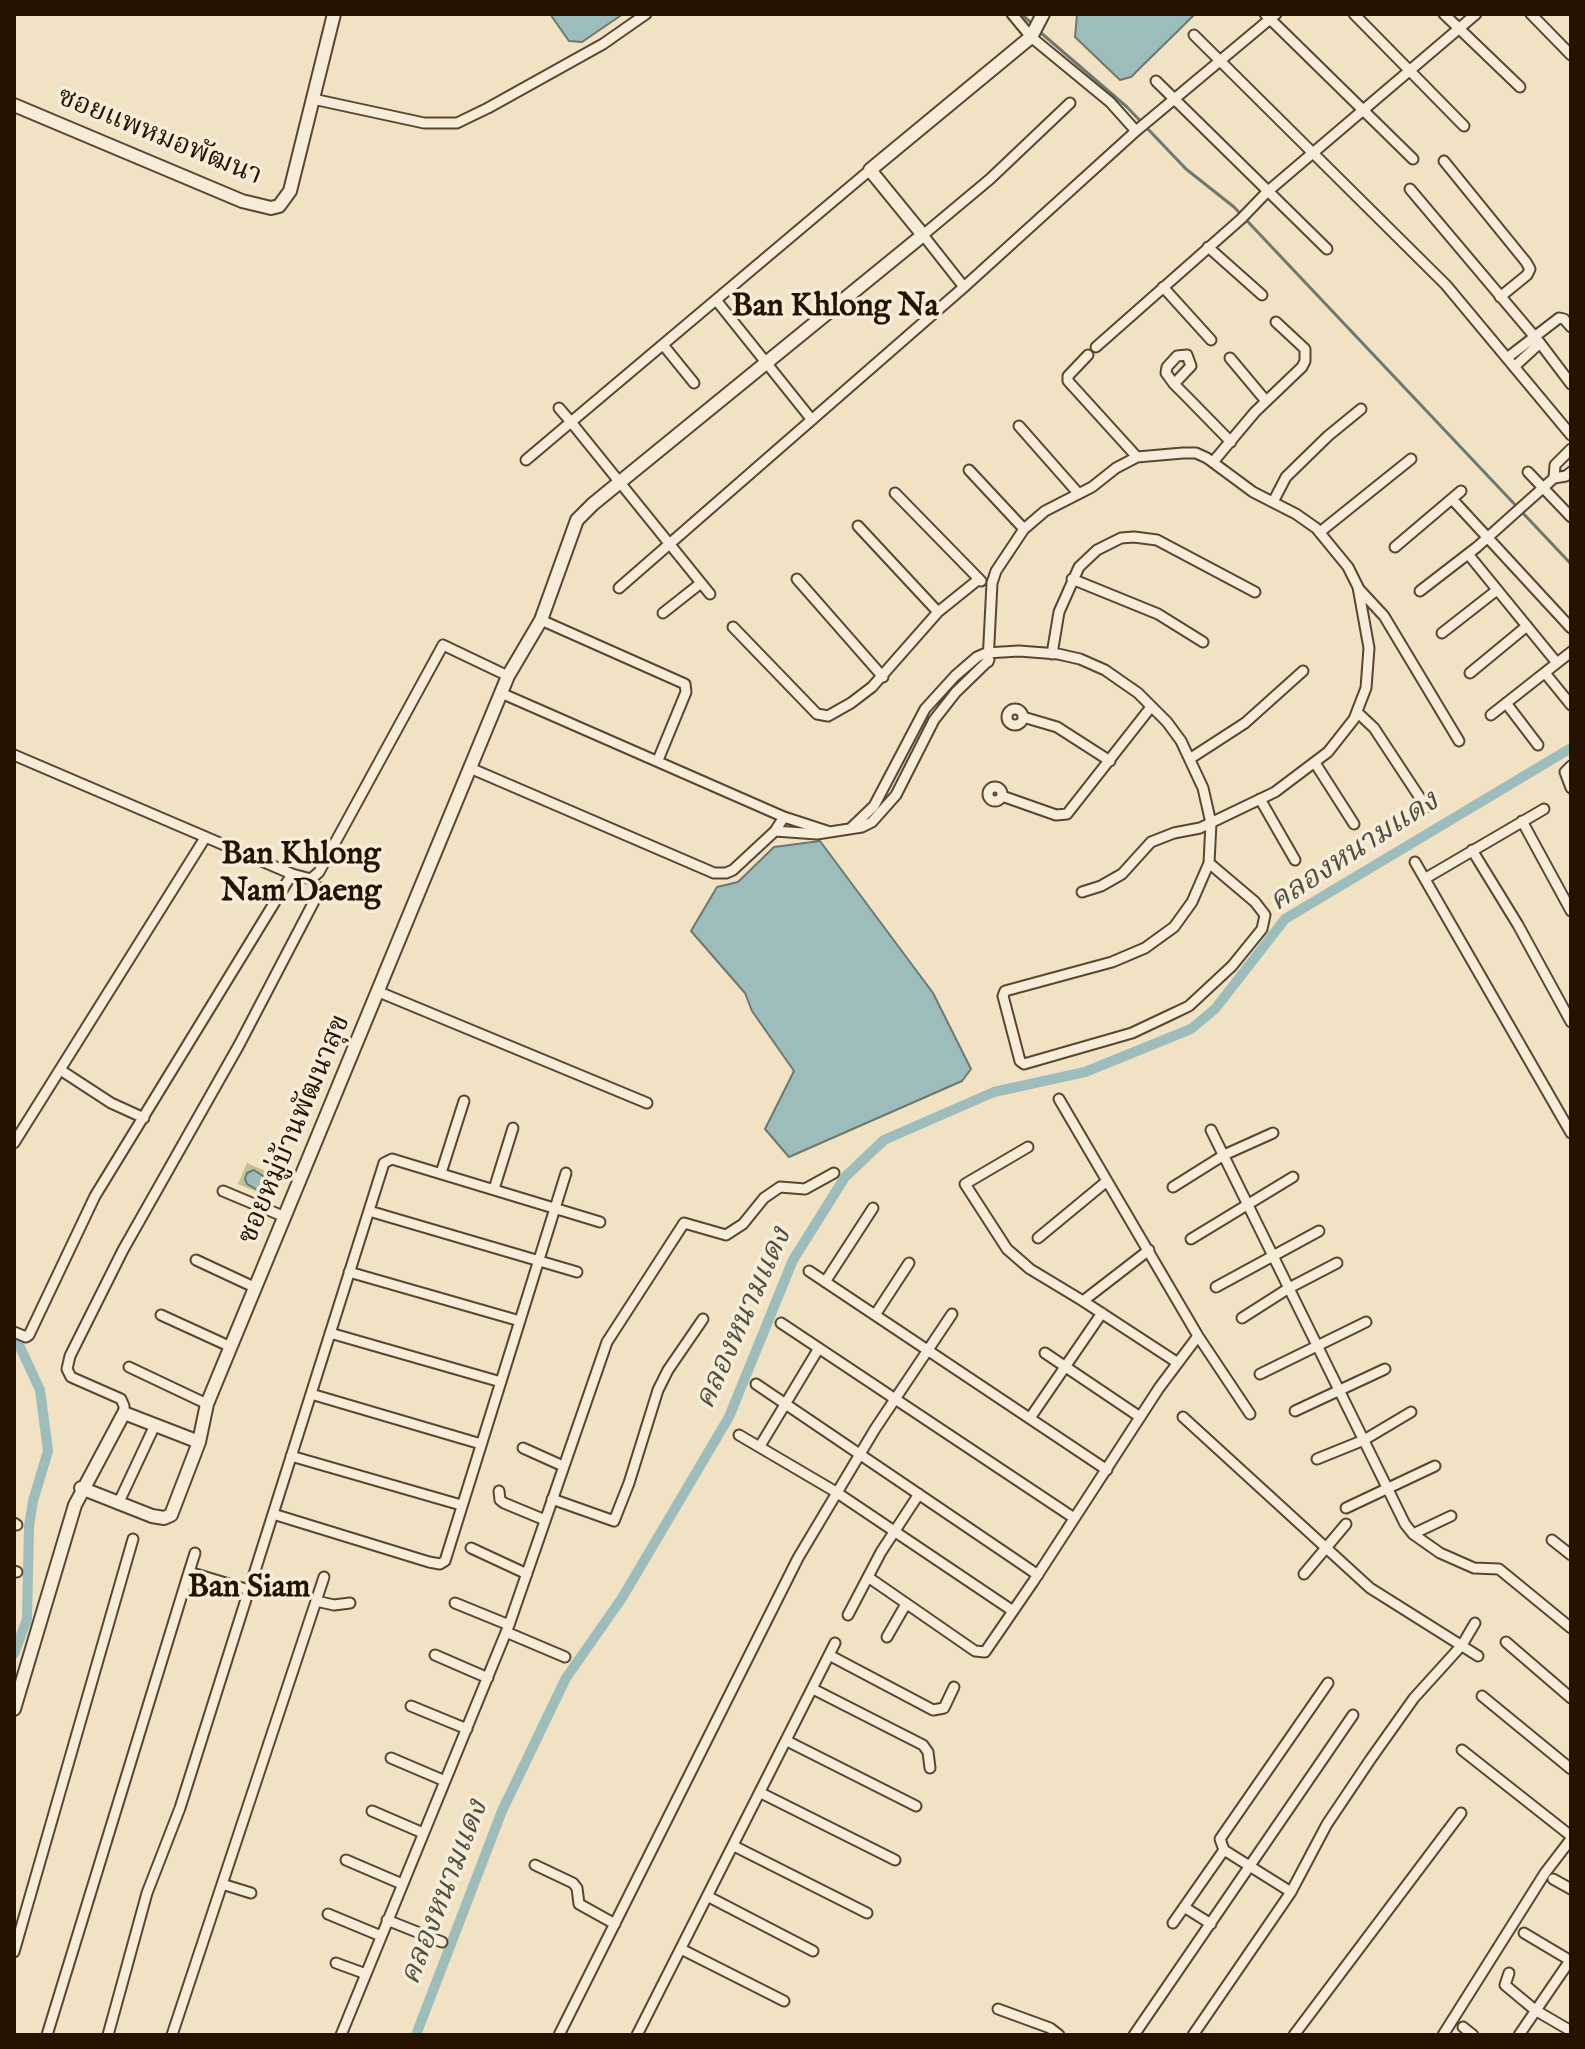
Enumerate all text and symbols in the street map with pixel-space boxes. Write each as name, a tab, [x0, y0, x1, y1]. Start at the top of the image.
street label: ซอยแพหมอพัฒนา	[52, 82, 266, 194]
district label: Ban Khlong Na	[732, 289, 938, 327]
water label: คลองหนามแดง	[1263, 785, 1447, 921]
district label: Ban Khlong Nam Daeng	[221, 837, 381, 912]
street label: ซอยหมู่บ้านพัฒนาสุข	[233, 1010, 359, 1250]
water label: คลองหนามแดง	[689, 1223, 801, 1415]
district label: Ban Siam	[188, 1570, 310, 1608]
water label: คลองหนามแดง	[394, 1796, 498, 1990]

